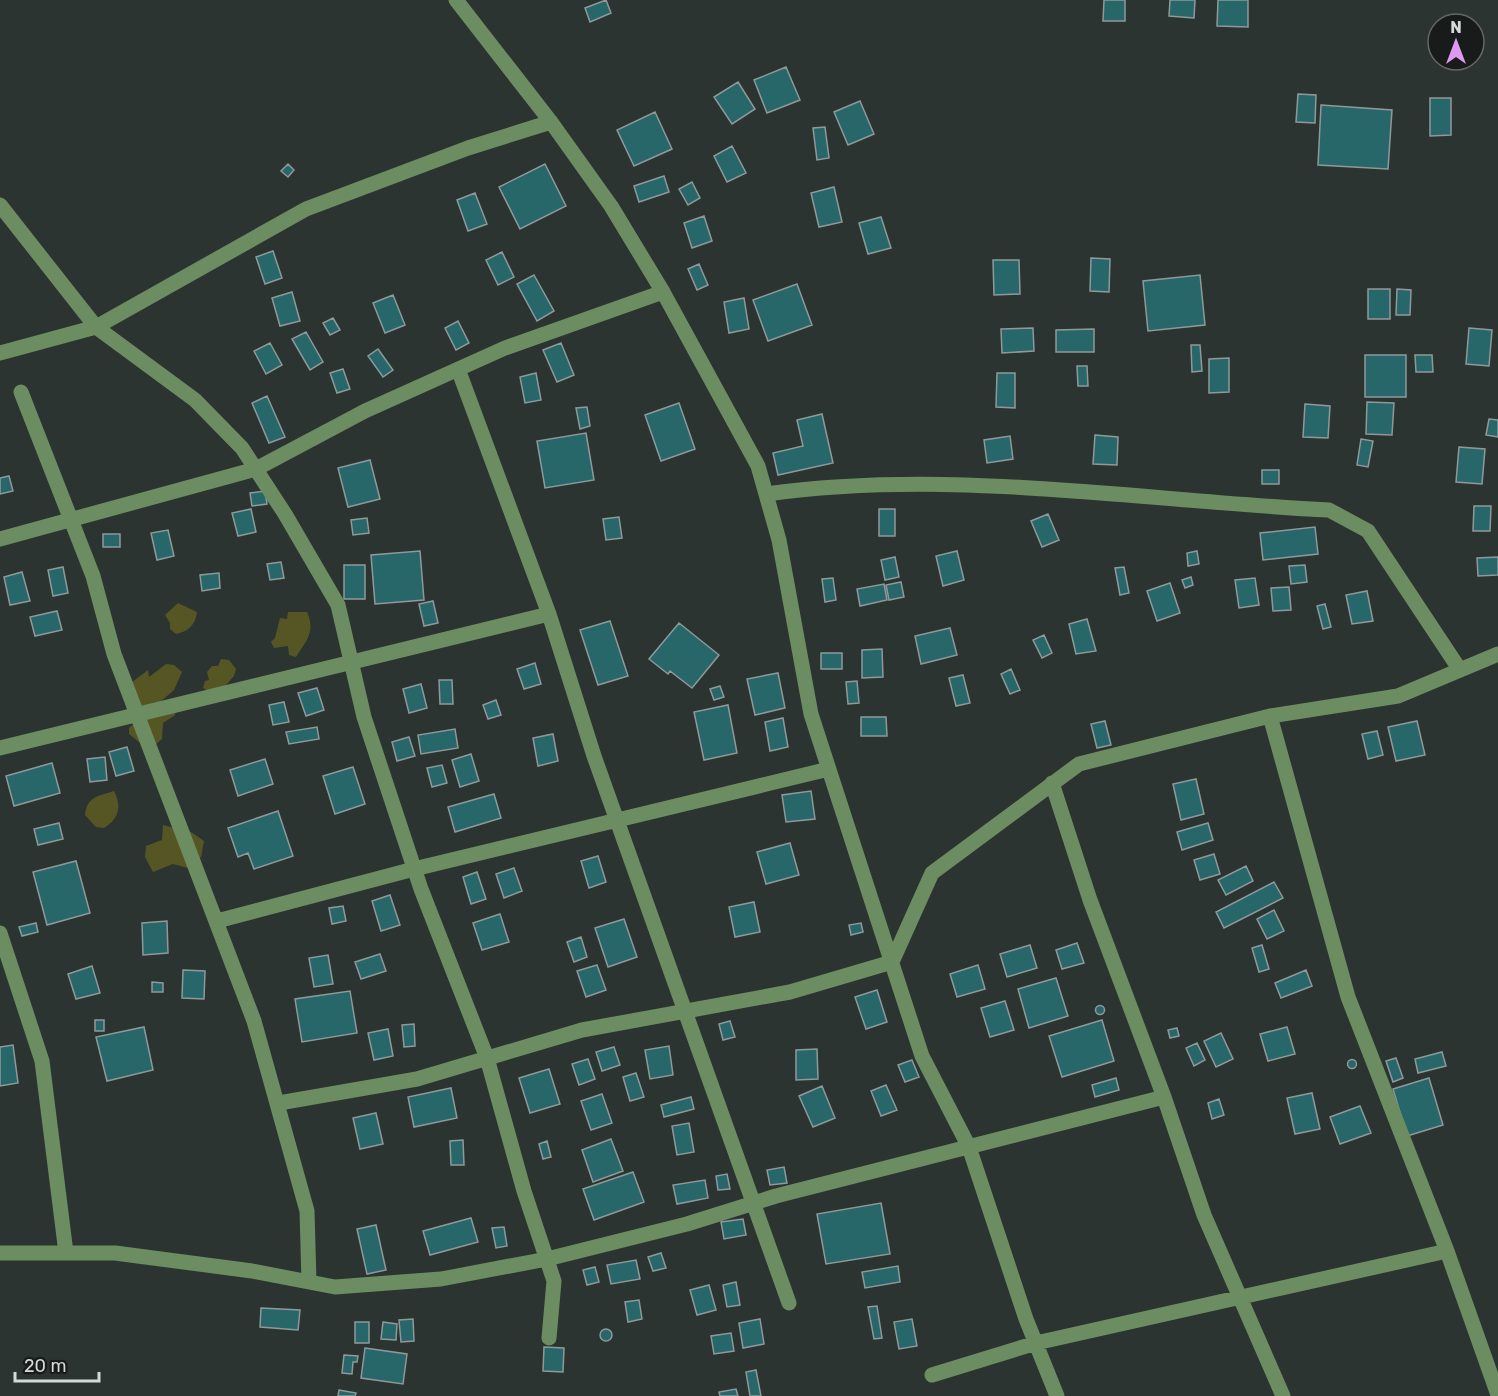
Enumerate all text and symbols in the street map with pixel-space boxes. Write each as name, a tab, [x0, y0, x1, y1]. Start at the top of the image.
north arrow	[1426, 12, 1486, 72]
text: N	[1450, 18, 1462, 37]
scale bar	[15, 1345, 99, 1383]
text: 20 m	[24, 1355, 66, 1377]

